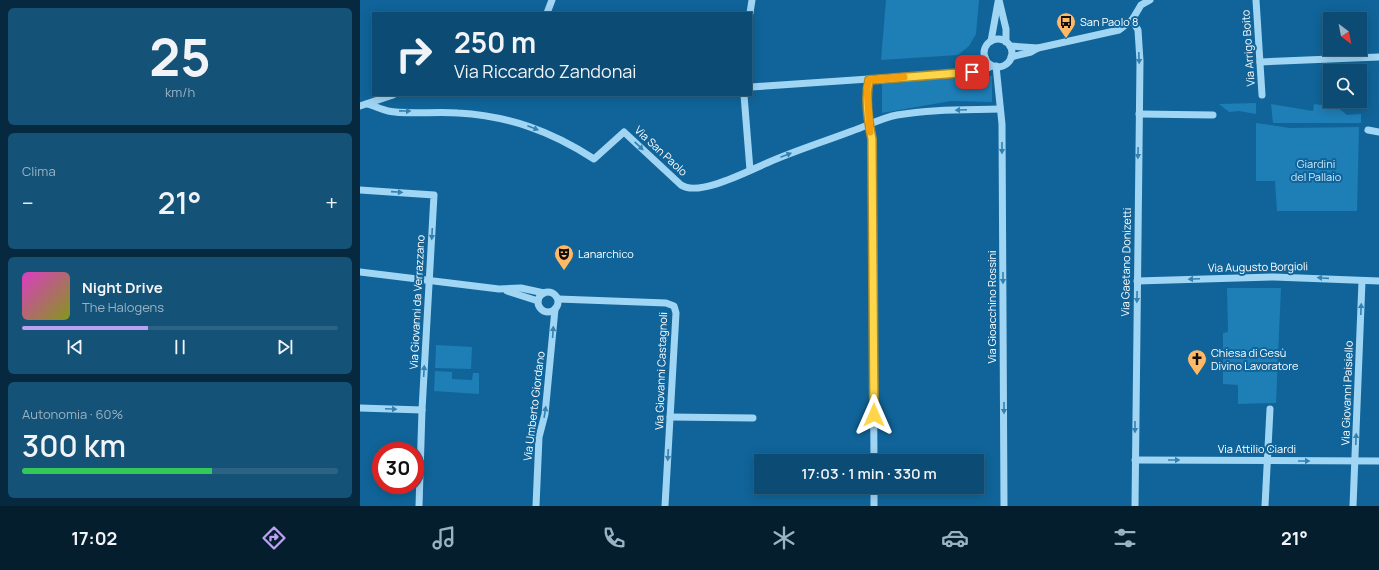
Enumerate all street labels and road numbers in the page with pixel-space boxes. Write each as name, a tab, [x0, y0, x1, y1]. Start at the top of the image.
street label: Via Arrigo Boito	[1237, 9, 1258, 87]
street label: Via San Paolo	[632, 122, 691, 179]
street label: Via Gaetano Donizetti	[1117, 207, 1134, 317]
street label: Via Giovanni da Verrazzano	[405, 234, 428, 370]
street label: Via Gioacchino Rossini	[984, 250, 999, 364]
street label: Via Augusto Borgioli	[1208, 258, 1308, 275]
street label: Via Giovanni Castagnoli	[651, 312, 670, 430]
street label: Via Giovanni Paisiello	[1337, 340, 1356, 446]
street label: Via Umberto Giordano	[519, 350, 548, 462]
street label: Via Attilio Ciardi	[1218, 441, 1296, 456]

